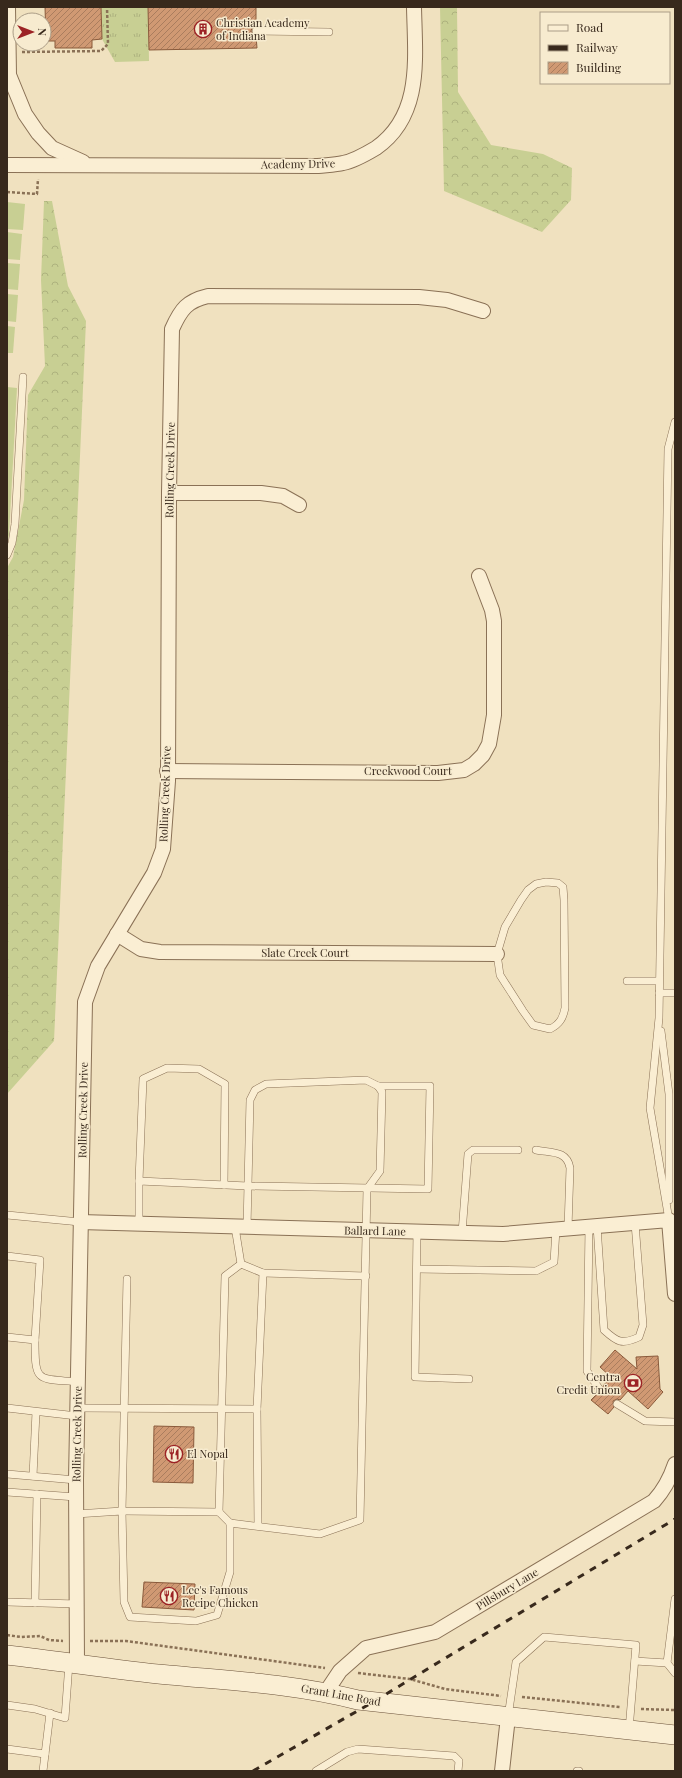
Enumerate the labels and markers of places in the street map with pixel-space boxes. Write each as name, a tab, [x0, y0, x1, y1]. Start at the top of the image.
place label: Christian Academy of Indiana	[216, 15, 310, 43]
building icon: Christian Academy of Indiana	[193, 19, 213, 39]
place label: Centra Credit Union	[556, 1369, 621, 1397]
bank icon: Centra Credit Union	[623, 1373, 643, 1393]
restaurant icon: El Nopal	[164, 1444, 184, 1464]
place label: El Nopal	[187, 1446, 228, 1461]
place label: Lee's Famous Recipe Chicken	[182, 1582, 259, 1610]
restaurant icon: Lee's Famous Recipe Chicken	[159, 1586, 179, 1606]

